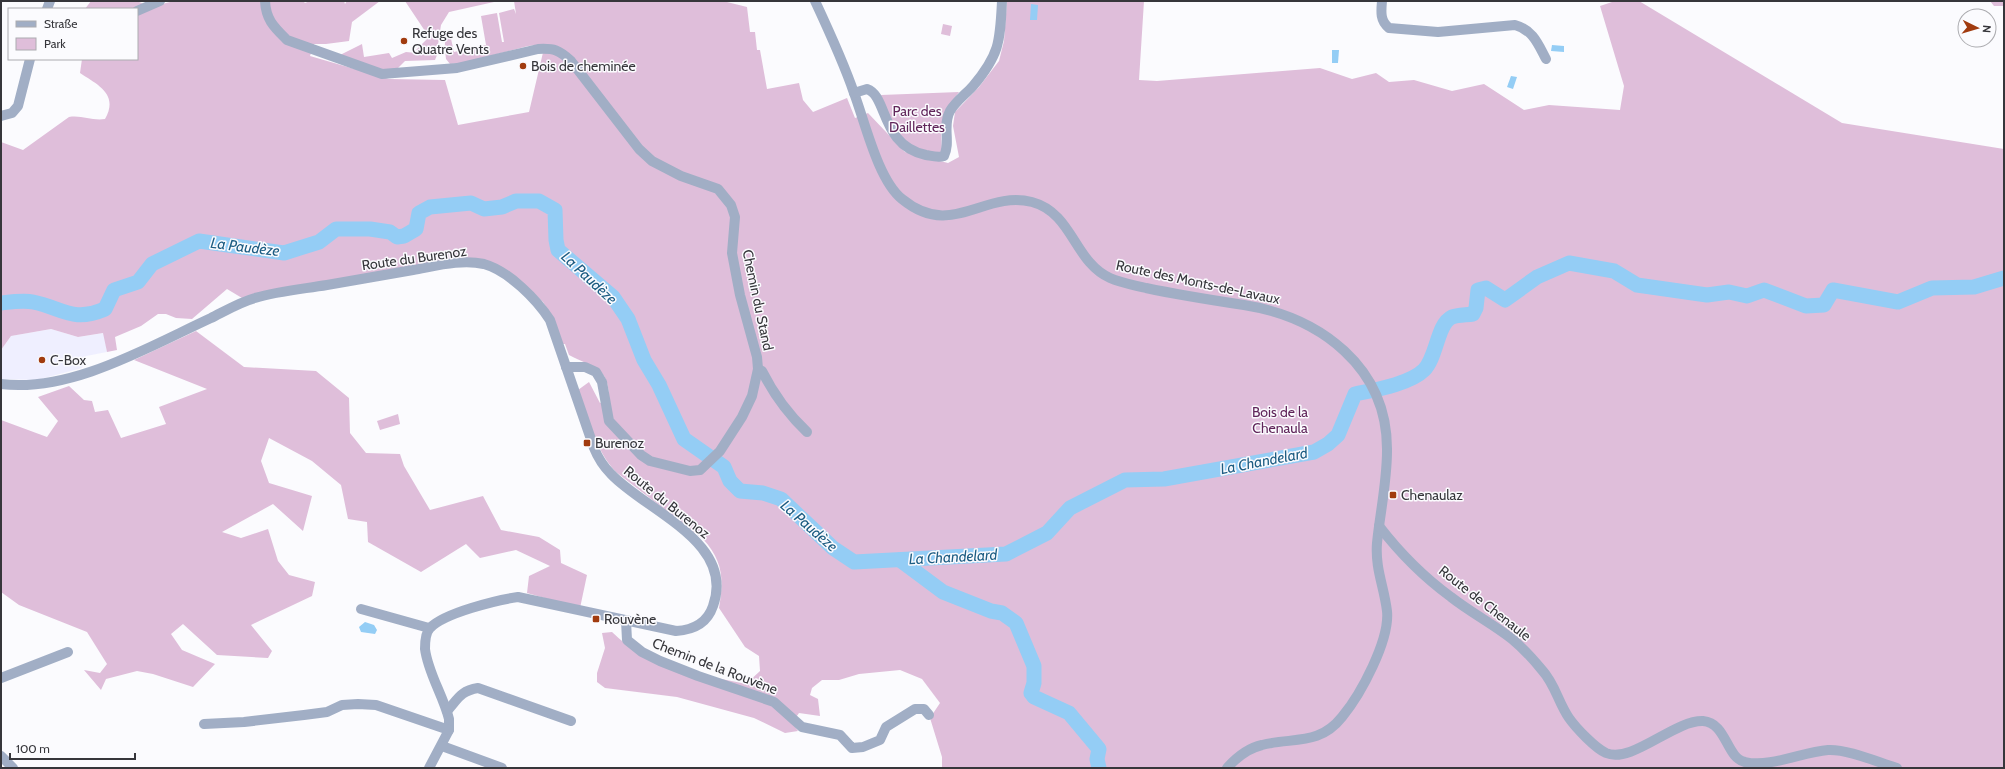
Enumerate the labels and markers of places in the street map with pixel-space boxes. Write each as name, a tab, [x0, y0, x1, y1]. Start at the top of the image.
place label: Refuge des Quatre Vents	[412, 24, 489, 58]
marker: Refuge des Quatre Vents	[399, 36, 409, 46]
place label: Bois de cheminée	[531, 57, 636, 75]
marker: Bois de cheminée	[518, 61, 528, 71]
place label: C-Box	[50, 351, 86, 369]
marker: C-Box	[37, 355, 47, 365]
place label: Burenoz	[595, 434, 644, 452]
marker: Burenoz	[582, 438, 592, 448]
place label: Chenaulaz	[1401, 486, 1463, 504]
marker: Chenaulaz	[1388, 490, 1398, 500]
place label: Rouvène	[604, 610, 656, 628]
marker: Rouvène	[591, 614, 601, 624]

